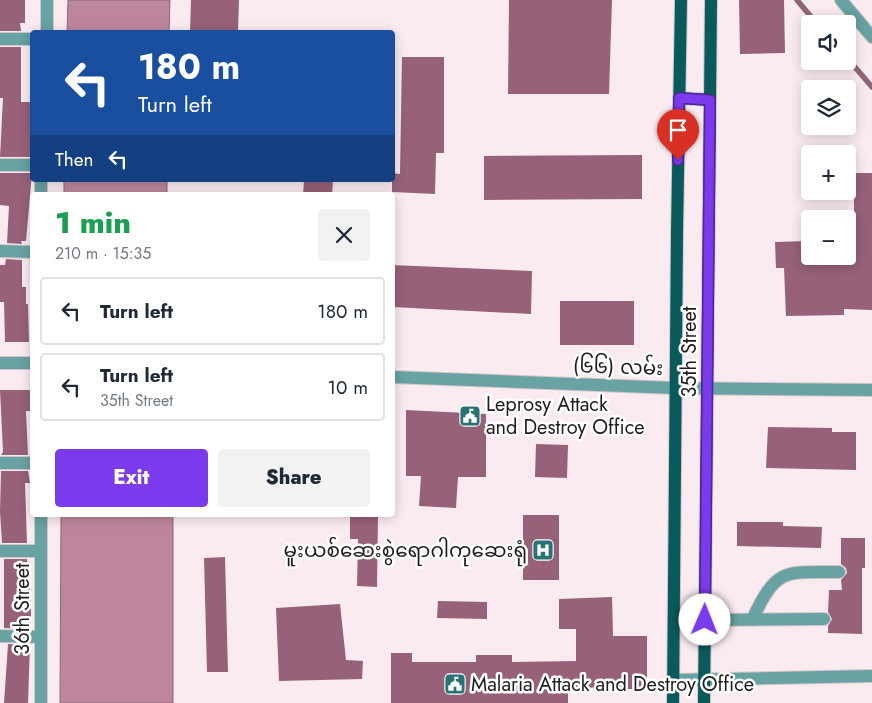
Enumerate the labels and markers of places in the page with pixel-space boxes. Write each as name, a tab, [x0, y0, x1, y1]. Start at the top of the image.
pin	[657, 109, 699, 160]
place label: Leprosy Attack and Destroy Office	[486, 390, 645, 442]
public building icon: Leprosy Attack and Destroy Office	[458, 404, 482, 428]
place label: မူးယစ်ဆေးစွဲရောဂါကုဆေးရုံ	[283, 536, 527, 567]
hospital icon: မူးယစ်ဆေးစွဲရောဂါကုဆေးရုံ	[531, 538, 555, 562]
place label: Malaria Attack and Destroy Office	[471, 670, 754, 699]
public building icon: Malaria Attack and Destroy Office	[443, 672, 467, 696]

